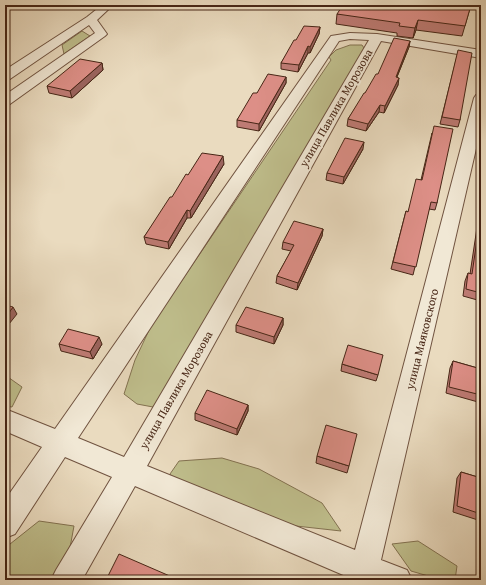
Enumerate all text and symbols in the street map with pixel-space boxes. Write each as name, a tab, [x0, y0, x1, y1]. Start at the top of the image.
street label: улица Павлика Морозова	[294, 45, 377, 171]
street label: улица Маяковского	[401, 287, 442, 392]
street label: улица Павлика Морозова	[134, 327, 217, 453]

